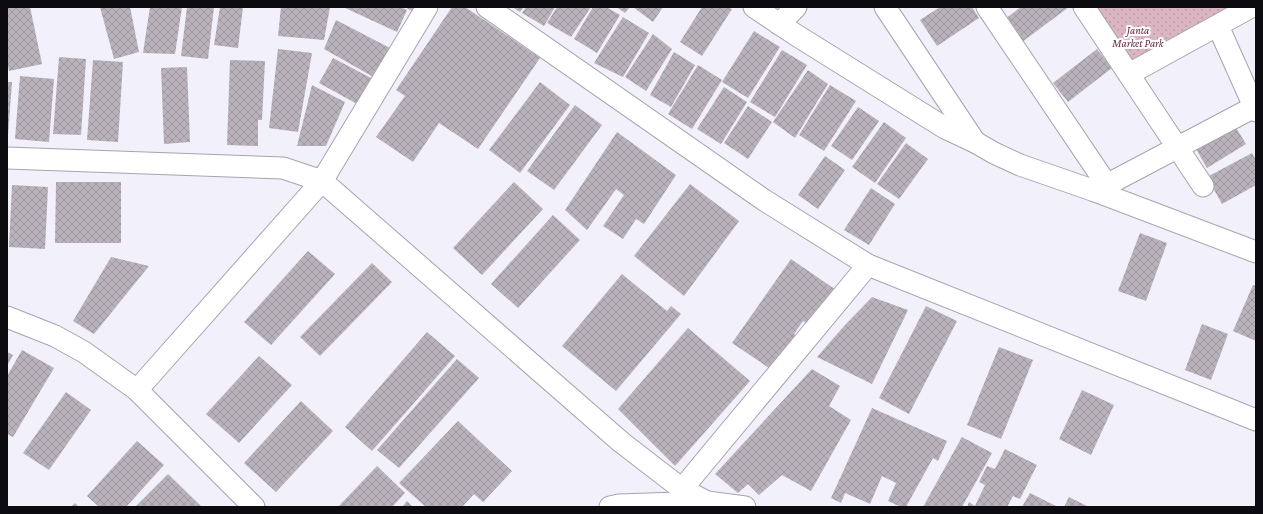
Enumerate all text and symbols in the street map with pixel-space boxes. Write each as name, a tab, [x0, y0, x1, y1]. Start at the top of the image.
park label: Janta Market Park	[1111, 24, 1165, 49]

